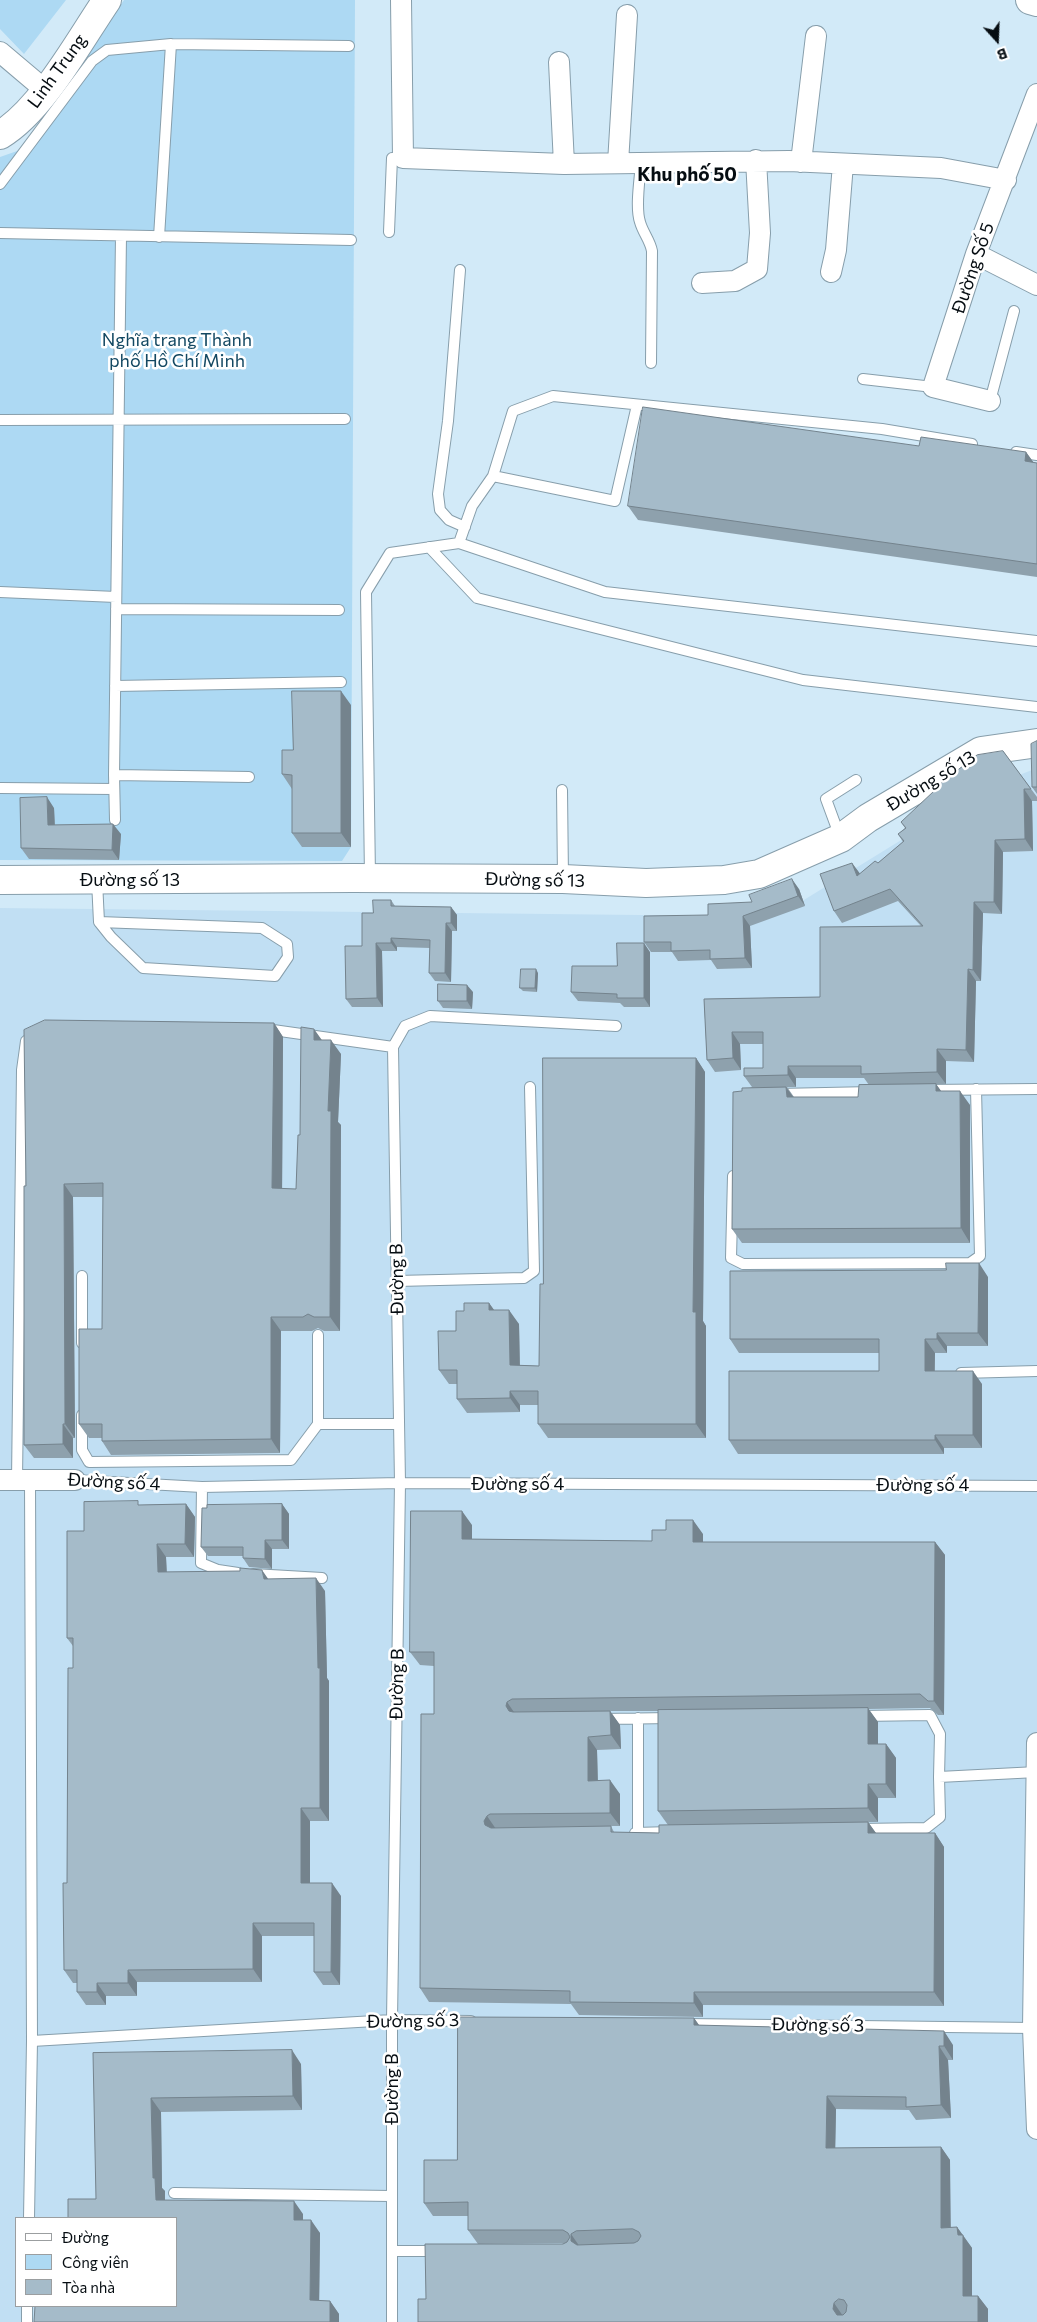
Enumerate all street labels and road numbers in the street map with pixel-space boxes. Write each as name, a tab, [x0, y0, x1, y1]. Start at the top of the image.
street label: Linh Trung	[23, 30, 91, 112]
street label: Đường Số 5	[947, 220, 999, 316]
street label: Đường số 13	[883, 746, 979, 816]
street label: Đường số 13	[485, 868, 585, 892]
street label: Đường số 13	[80, 869, 180, 891]
street label: Đường B	[386, 1243, 408, 1315]
street label: Đường số 4	[67, 1469, 161, 1495]
street label: Đường số 4	[472, 1473, 564, 1495]
street label: Đường số 4	[877, 1474, 969, 1496]
street label: Đường B	[386, 1648, 408, 1720]
street label: Đường số 3	[367, 2009, 459, 2033]
street label: Đường số 3	[772, 2013, 864, 2037]
street label: Đường B	[381, 2053, 403, 2125]

